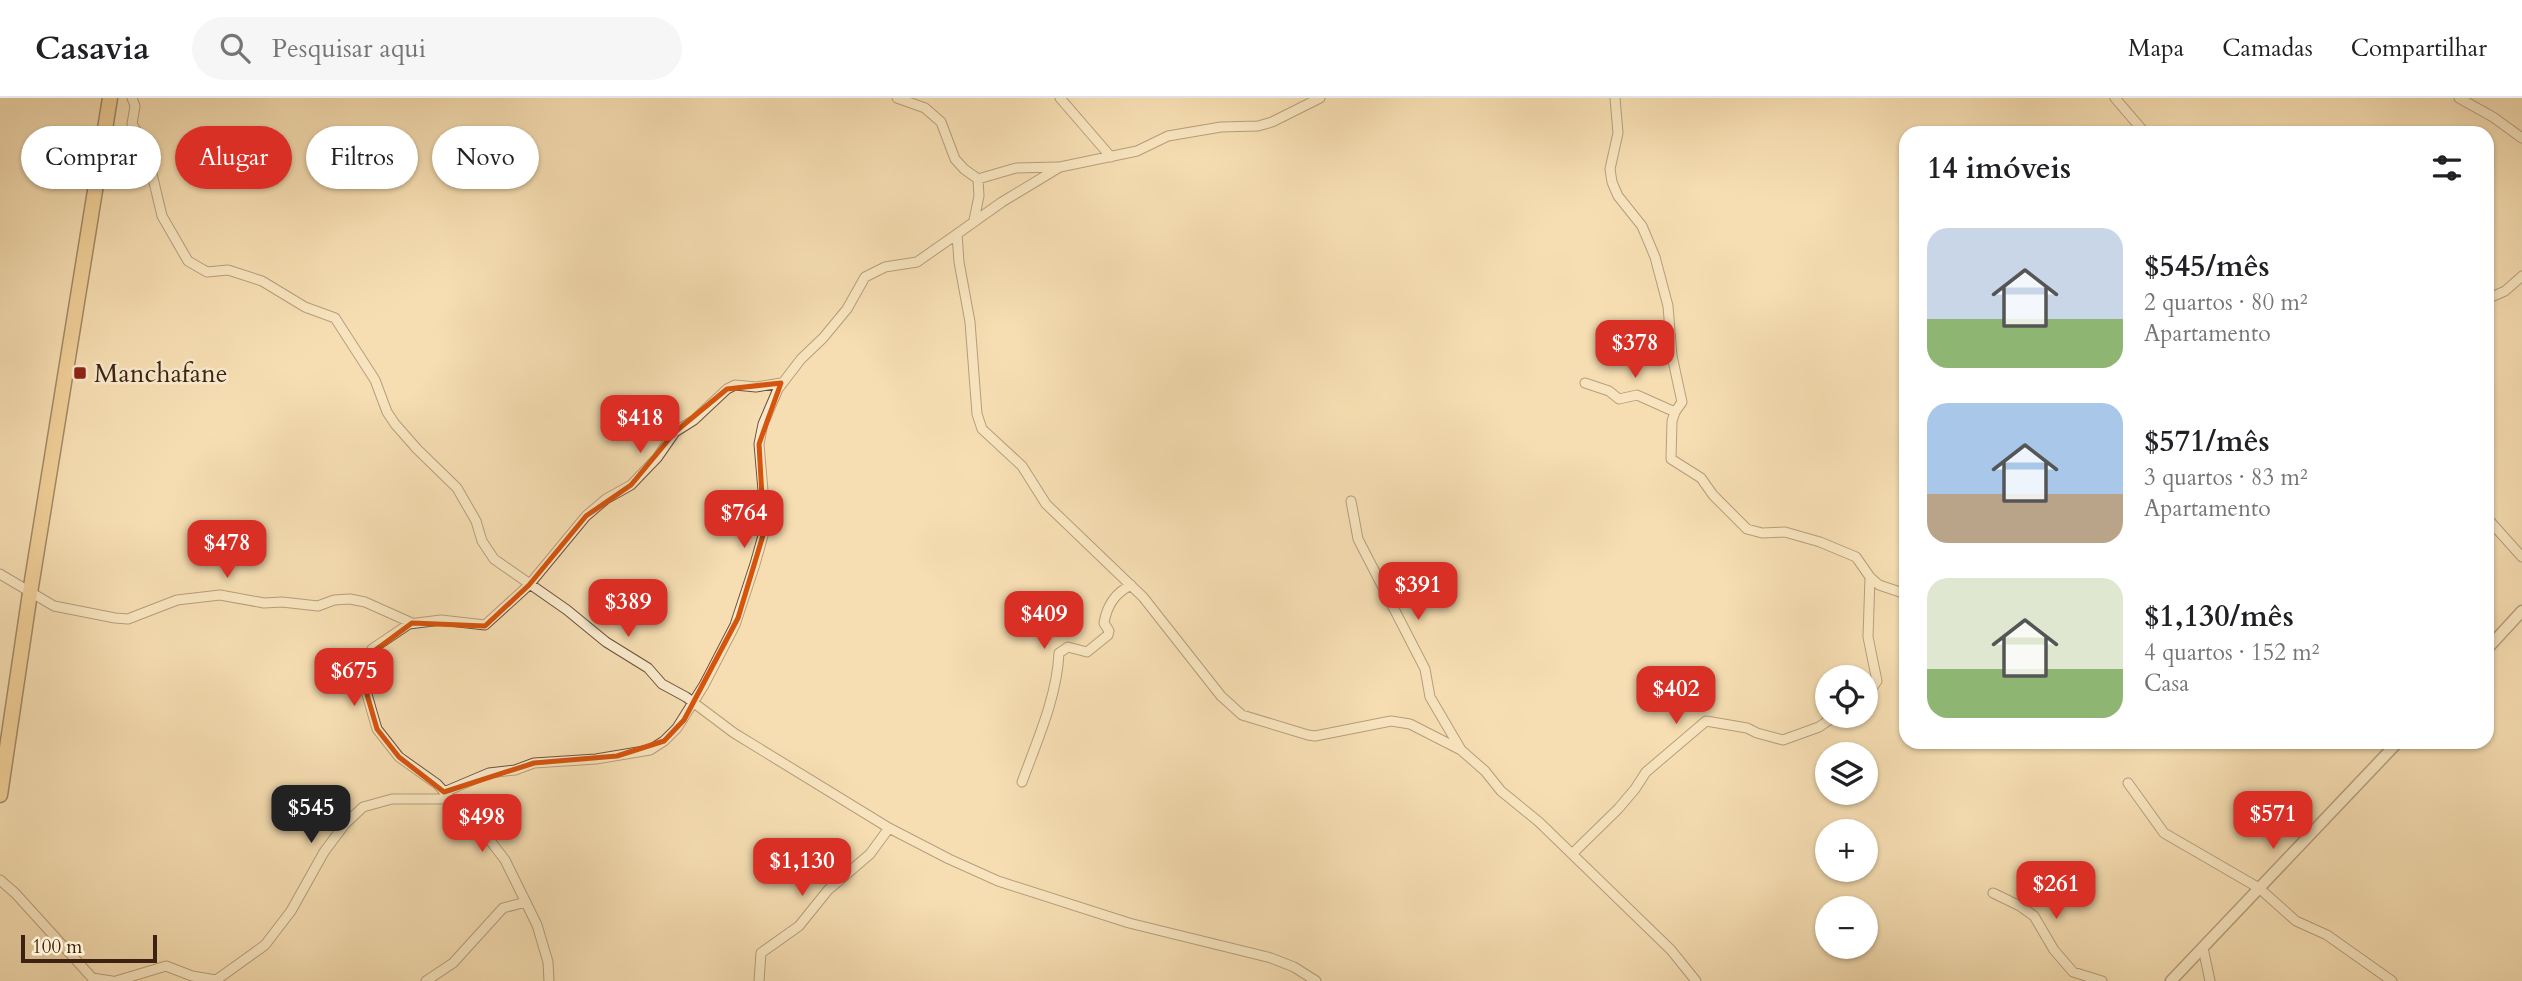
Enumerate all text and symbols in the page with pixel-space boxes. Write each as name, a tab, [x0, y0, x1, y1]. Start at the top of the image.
search box	[192, 17, 682, 80]
text: Casavia	[35, 26, 150, 71]
icon: search	[216, 29, 254, 67]
text: Pesquisar aqui	[272, 31, 426, 66]
text: Mapa	[2128, 32, 2184, 65]
text: Camadas	[2222, 32, 2313, 65]
text: Compartilhar	[2351, 32, 2487, 65]
chip: Comprar	[21, 126, 161, 189]
chip: Alugar	[175, 126, 292, 189]
chip: Filtros	[306, 126, 418, 189]
chip: Novo	[432, 126, 539, 189]
text: 14 imóveis	[1927, 148, 2071, 189]
icon: filters	[2428, 149, 2466, 187]
text: $545/mês	[2144, 246, 2270, 287]
icon: home	[1983, 256, 2067, 340]
text: 2 quartos · 80 m²	[2144, 287, 2308, 318]
text: Apartamento	[2144, 318, 2271, 349]
pin: $378	[1594, 320, 1676, 380]
text: $378	[1611, 327, 1659, 358]
place label: Manchafane	[94, 356, 228, 391]
marker: Manchafane	[72, 365, 88, 381]
pin: $418	[599, 396, 681, 455]
text: $418	[616, 402, 664, 433]
text: $571/mês	[2144, 421, 2270, 462]
icon: home	[1983, 431, 2067, 515]
text: 3 quartos · 83 m²	[2144, 462, 2308, 493]
pin: $764	[703, 490, 785, 550]
text: Apartamento	[2144, 493, 2271, 524]
text: $764	[720, 497, 768, 528]
pin: $478	[186, 520, 268, 580]
text: $478	[203, 527, 251, 558]
pin: $391	[1377, 562, 1459, 622]
text: $391	[1394, 569, 1442, 600]
pin: $389	[587, 580, 669, 639]
text: $389	[604, 586, 652, 617]
pin: $409	[1003, 592, 1085, 651]
text: $1,130/mês	[2144, 596, 2294, 637]
text: $409	[1020, 598, 1068, 629]
icon: home	[1983, 606, 2067, 690]
text: 4 quartos · 152 m²	[2144, 637, 2319, 668]
pin: $675	[313, 648, 395, 708]
text: $675	[330, 655, 378, 686]
map controls	[1815, 665, 1878, 959]
button: locate	[1815, 665, 1878, 728]
pin: $402	[1635, 666, 1717, 726]
text: Casa	[2144, 668, 2189, 699]
text: $402	[1652, 673, 1700, 704]
button: layers	[1815, 742, 1878, 805]
pin: $545	[270, 786, 352, 845]
text: $545	[287, 792, 335, 823]
pin: $571	[2232, 792, 2314, 851]
pin: $498	[441, 794, 523, 854]
text: $571	[2249, 798, 2297, 829]
text: $498	[458, 801, 506, 832]
button: +	[1815, 819, 1878, 882]
pin: $1,130	[745, 838, 859, 898]
text: $1,130	[769, 845, 835, 876]
pin: $261	[2015, 862, 2097, 921]
text: $261	[2032, 868, 2080, 899]
button: −	[1815, 896, 1878, 959]
scale bar	[21, 932, 158, 964]
text: 100 m	[32, 934, 82, 960]

